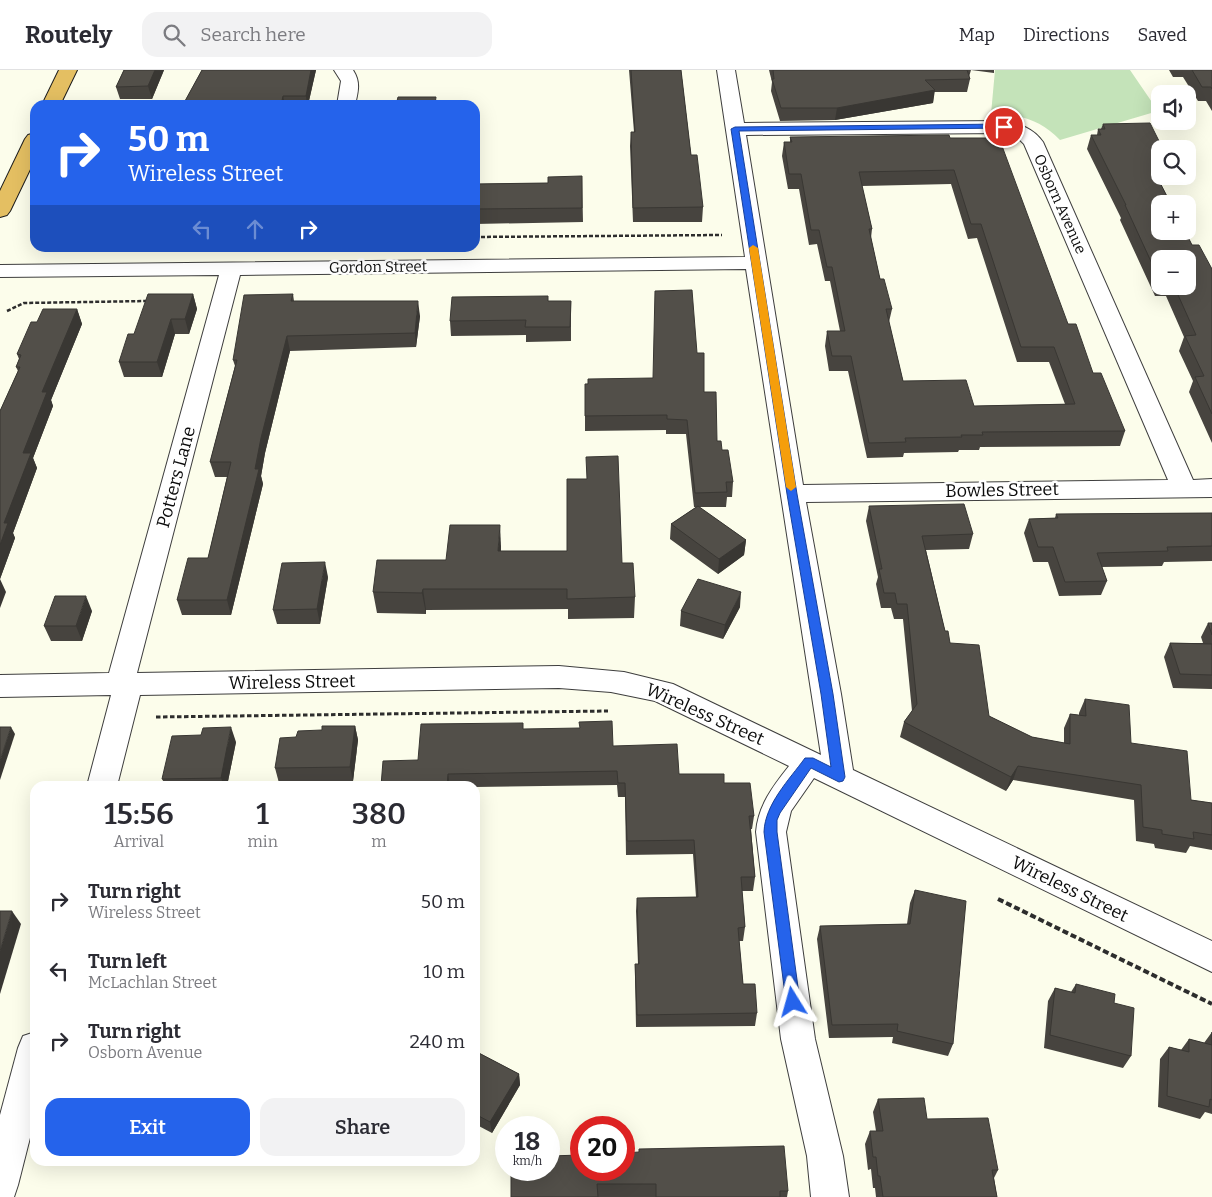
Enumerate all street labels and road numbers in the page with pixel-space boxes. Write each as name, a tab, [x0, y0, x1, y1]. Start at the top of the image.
street label: Osborn Avenue	[1030, 151, 1090, 257]
street label: Gordon Street	[329, 257, 428, 277]
street label: Potters Lane	[152, 424, 200, 530]
street label: Bowles Street	[945, 478, 1059, 502]
street label: Wireless Street	[228, 670, 356, 694]
street label: Wireless Street	[643, 678, 768, 750]
street label: Wireless Street	[1008, 851, 1132, 927]

